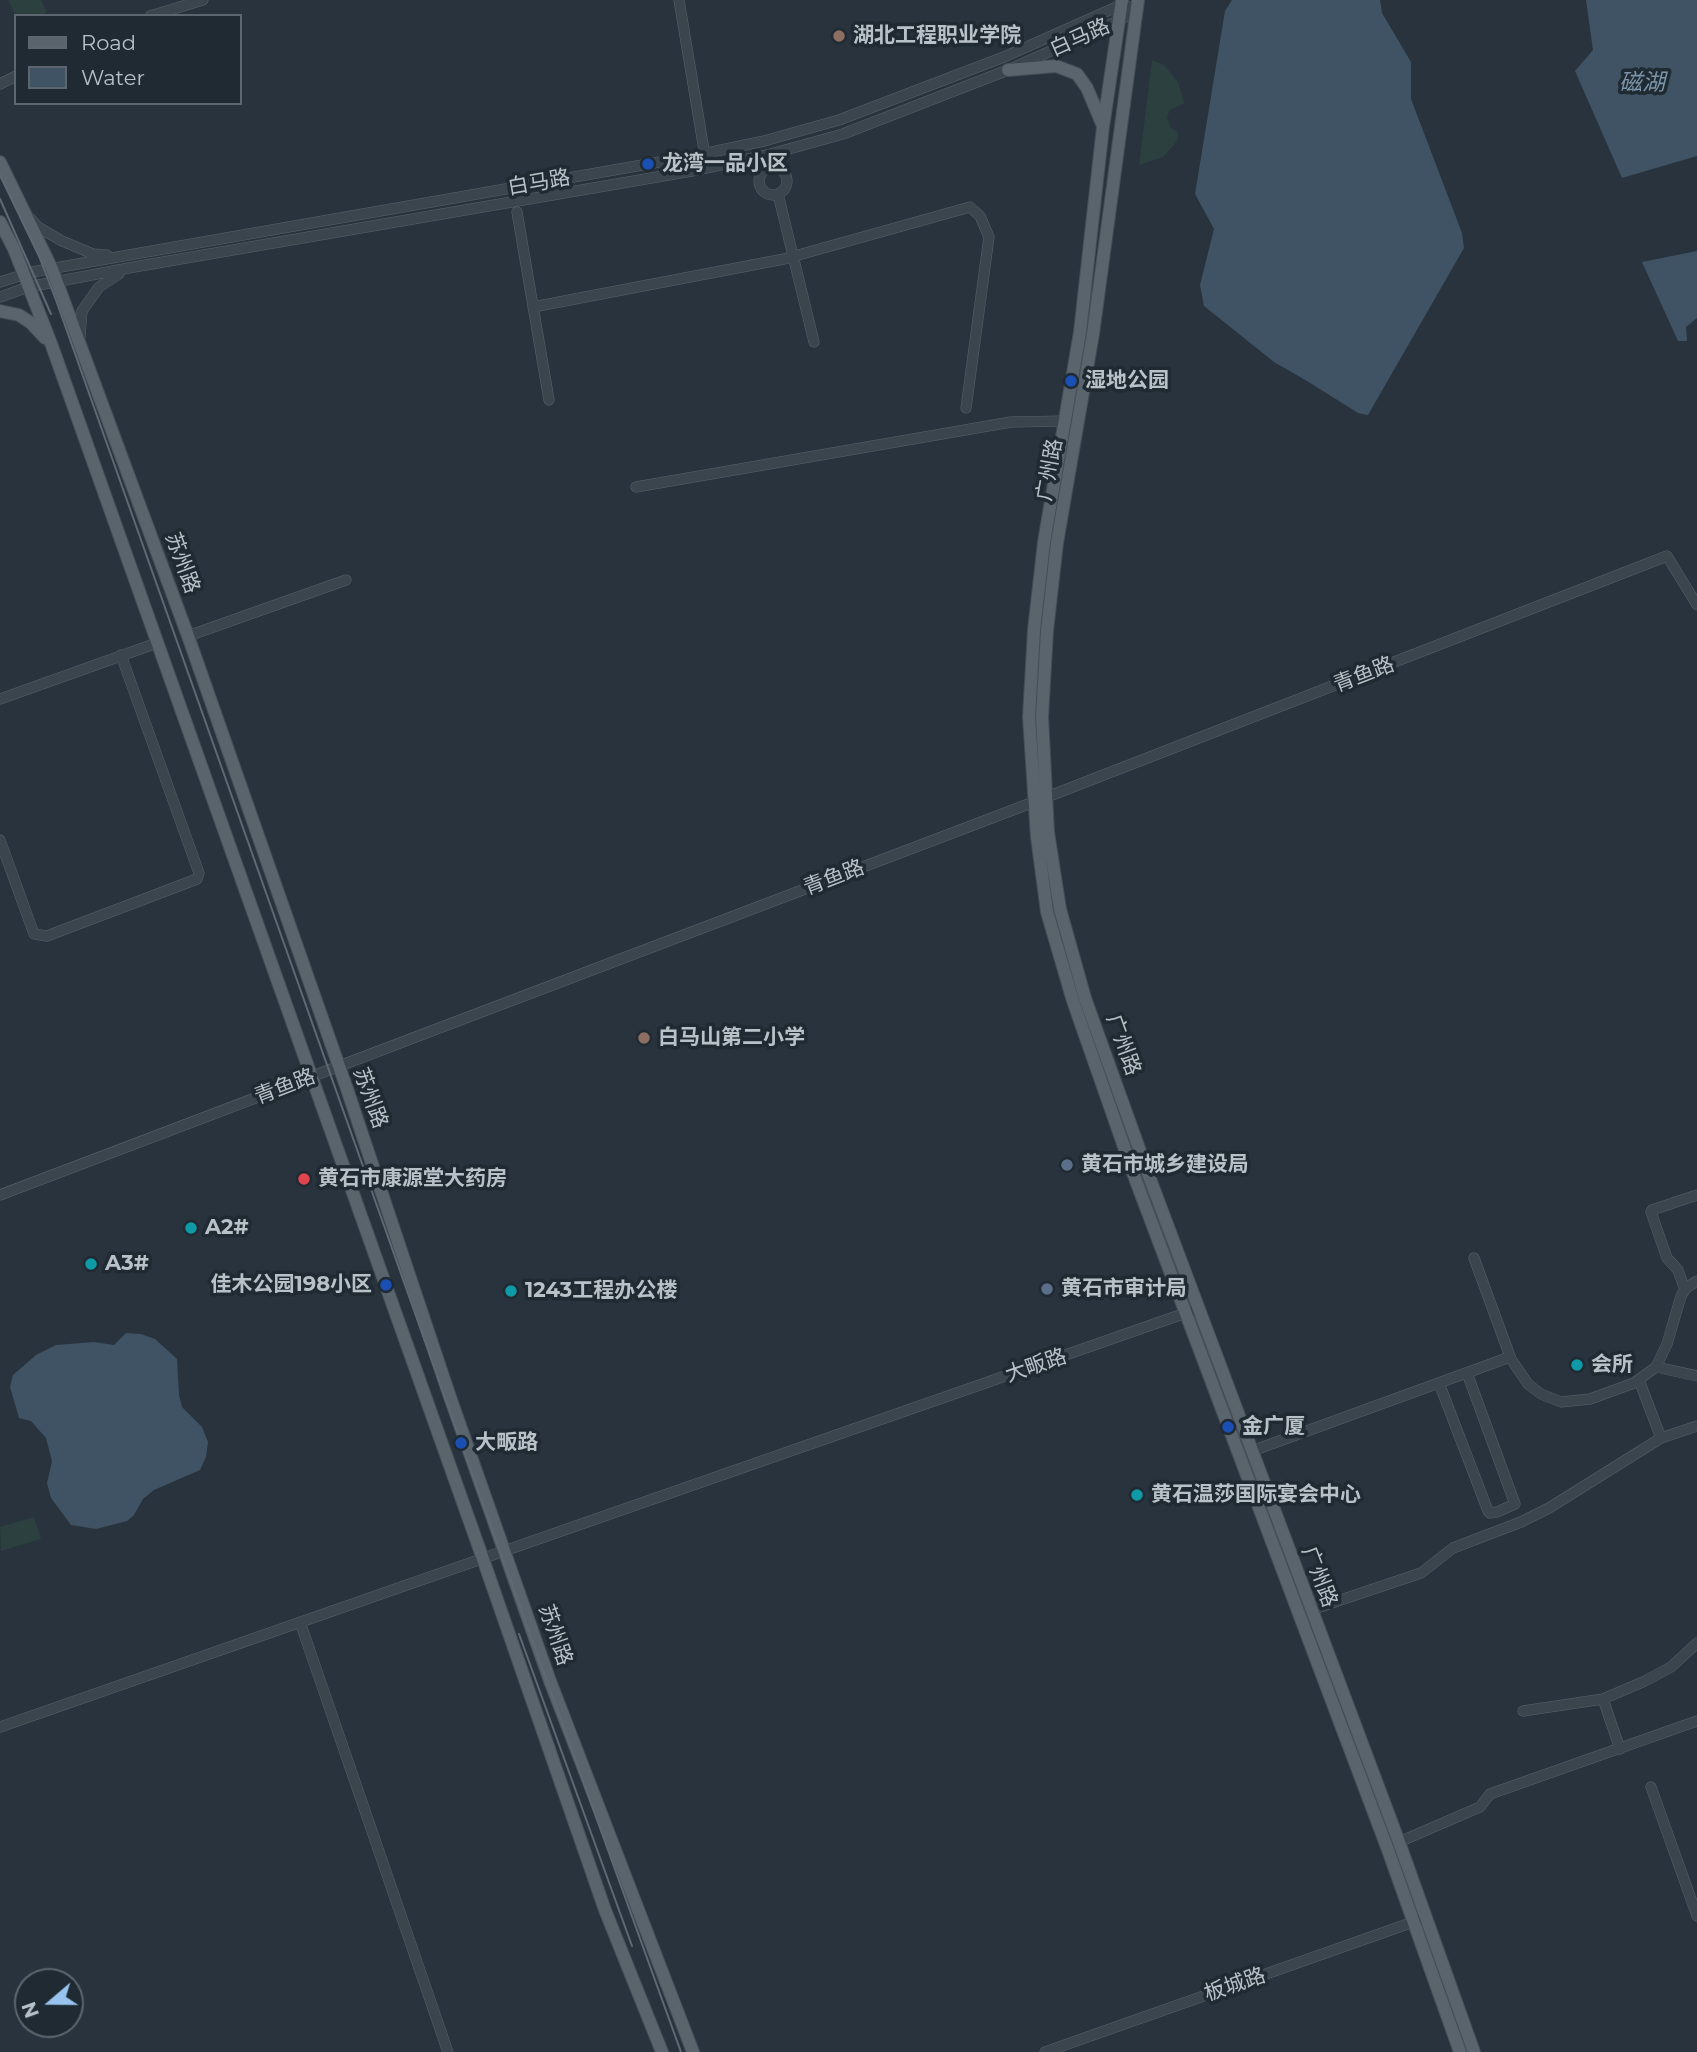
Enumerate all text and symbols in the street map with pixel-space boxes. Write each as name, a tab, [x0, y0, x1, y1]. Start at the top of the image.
legend	[14, 14, 242, 105]
street label: 白马路	[1046, 14, 1114, 62]
place label: 湖北工程职业学院	[853, 23, 1021, 49]
marker: 湖北工程职业学院	[831, 28, 847, 44]
text: Road	[81, 30, 136, 55]
text: Water	[81, 65, 145, 90]
water label: 磁湖	[1619, 69, 1665, 97]
place label: 龙湾一品小区	[662, 151, 788, 177]
marker: 龙湾一品小区	[640, 156, 656, 172]
street label: 白马路	[506, 165, 572, 201]
place label: 湿地公园	[1085, 368, 1169, 394]
marker: 湿地公园	[1063, 373, 1079, 389]
street label: 广州路	[1032, 437, 1068, 503]
street label: 苏州路	[159, 529, 205, 597]
street label: 青鱼路	[1330, 652, 1398, 698]
street label: 青鱼路	[800, 855, 868, 901]
street label: 广州路	[1100, 1011, 1146, 1079]
place label: 白马山第二小学	[658, 1025, 805, 1051]
marker: 白马山第二小学	[636, 1030, 652, 1046]
street label: 青鱼路	[251, 1064, 319, 1110]
street label: 苏州路	[347, 1064, 393, 1132]
place label: 黄石市城乡建设局	[1081, 1152, 1249, 1178]
marker: 黄石市城乡建设局	[1059, 1157, 1075, 1173]
place label: 黄石市康源堂大药房	[318, 1166, 507, 1192]
marker: 黄石市康源堂大药房	[296, 1171, 312, 1187]
place label: A2#	[205, 1215, 249, 1241]
marker: A2#	[183, 1220, 199, 1236]
place label: A3#	[105, 1251, 149, 1277]
marker: A3#	[83, 1256, 99, 1272]
place label: 佳木公园198小区	[211, 1272, 372, 1298]
place label: 黄石市审计局	[1061, 1276, 1187, 1302]
marker: 佳木公园198小区	[378, 1277, 394, 1293]
place label: 1243工程办公楼	[525, 1278, 677, 1304]
marker: 黄石市审计局	[1039, 1281, 1055, 1297]
marker: 1243工程办公楼	[503, 1283, 519, 1299]
street label: 大畈路	[1002, 1344, 1070, 1388]
place label: 会所	[1591, 1352, 1633, 1378]
marker: 会所	[1569, 1357, 1585, 1373]
place label: 金广厦	[1242, 1414, 1305, 1440]
marker: 金广厦	[1220, 1419, 1236, 1435]
place label: 大畈路	[475, 1430, 538, 1456]
marker: 大畈路	[453, 1435, 469, 1451]
place label: 黄石温莎国际宴会中心	[1151, 1482, 1361, 1508]
marker: 黄石温莎国际宴会中心	[1129, 1487, 1145, 1503]
street label: 广州路	[1296, 1543, 1342, 1611]
street label: 苏州路	[533, 1601, 577, 1669]
street label: 板城路	[1201, 1963, 1269, 2007]
north arrow	[14, 1968, 84, 2038]
text: N	[17, 1999, 44, 2021]

